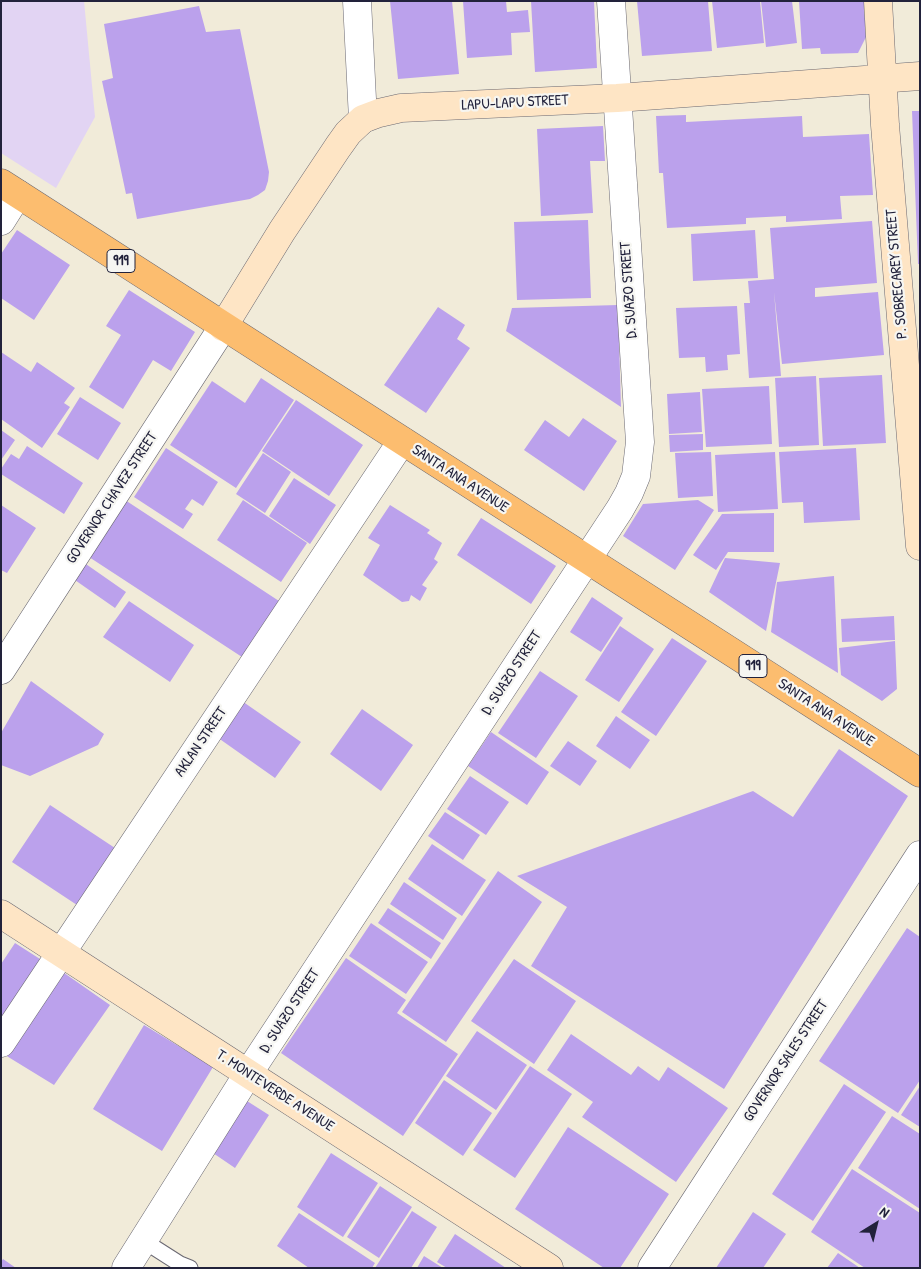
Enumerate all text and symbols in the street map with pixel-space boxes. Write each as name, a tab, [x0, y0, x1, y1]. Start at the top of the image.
street label: LAPU-LAPU STREET	[461, 91, 569, 115]
street label: P. SOBRECAREY STREET	[882, 208, 912, 340]
street label: D. SUAZO STREET	[617, 241, 641, 339]
road number: 919	[107, 250, 135, 272]
street label: GOVERNOR CHAVEZ STREET	[63, 429, 161, 567]
street label: SANTA ANA AVENUE	[408, 441, 512, 517]
street label: D. SUAZO STREET	[478, 628, 546, 718]
road number: 919	[739, 654, 767, 678]
street label: SANTA ANA AVENUE	[774, 675, 878, 751]
street label: AKLAN STREET	[171, 704, 231, 780]
street label: D. SUAZO STREET	[256, 966, 324, 1056]
street label: GOVERNOR SALES STREET	[740, 997, 832, 1125]
street label: T. MONTEVERDE AVENUE	[213, 1046, 337, 1136]
north arrow	[851, 1199, 901, 1249]
text: N	[877, 1202, 894, 1221]

